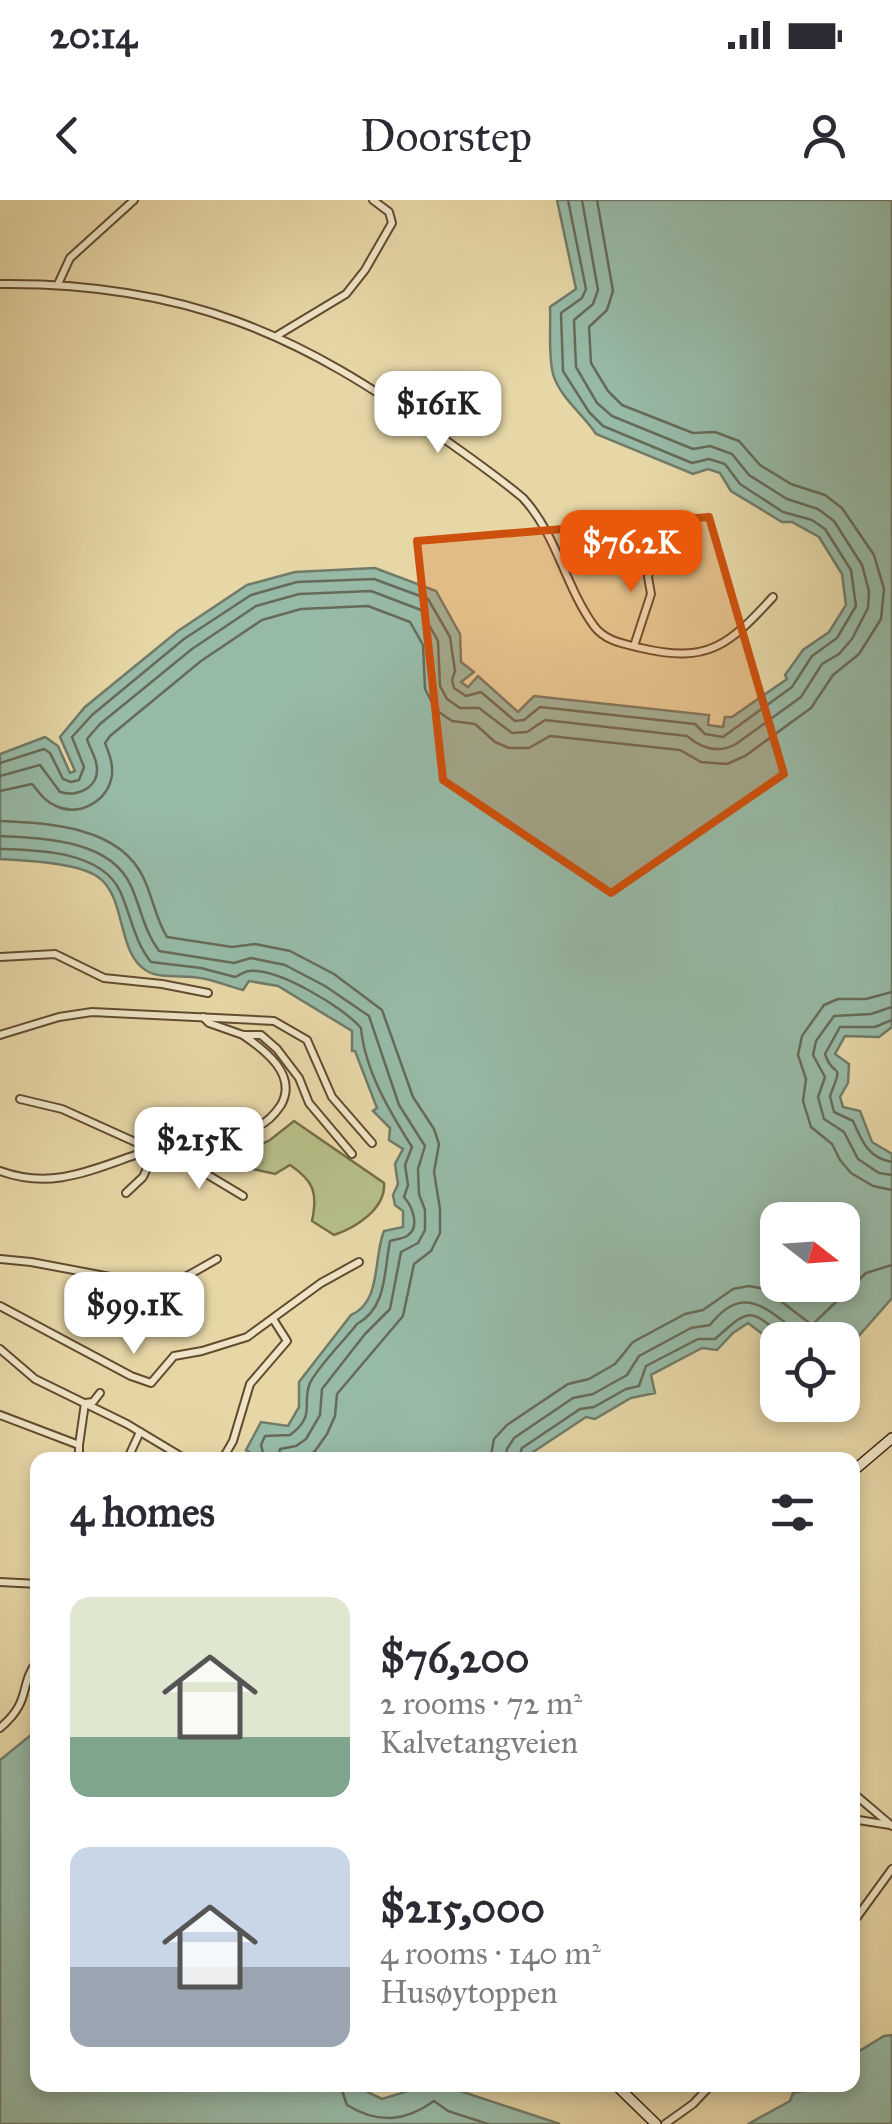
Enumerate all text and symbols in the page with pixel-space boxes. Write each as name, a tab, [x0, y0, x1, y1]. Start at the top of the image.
text: 20:14	[50, 12, 137, 58]
icon: back	[40, 108, 95, 163]
text: Doorstep	[360, 108, 532, 163]
icon: person	[797, 108, 852, 163]
pin: $161K	[368, 371, 508, 456]
text: $161K	[396, 384, 480, 423]
pin: $76.2K	[550, 510, 712, 595]
text: $76.2K	[582, 523, 680, 562]
pin: $215K	[129, 1107, 269, 1192]
text: $215K	[157, 1120, 241, 1159]
north arrow	[760, 1202, 860, 1302]
map controls	[760, 1202, 860, 1422]
pin: $99.1K	[53, 1272, 215, 1357]
text: $99.1K	[86, 1285, 182, 1324]
button: locate	[760, 1322, 860, 1422]
icon: filters	[765, 1485, 820, 1540]
text: 4 homes	[70, 1486, 215, 1538]
text: $76,200	[380, 1632, 529, 1684]
icon: home	[150, 1637, 270, 1757]
text: 2 rooms · 72 m²	[380, 1684, 582, 1723]
text: Kalvetangveien	[380, 1723, 578, 1762]
text: $215,000	[380, 1882, 545, 1934]
icon: home	[150, 1887, 270, 2007]
text: 4 rooms · 140 m²	[380, 1934, 601, 1973]
text: Husøytoppen	[380, 1973, 558, 2012]

